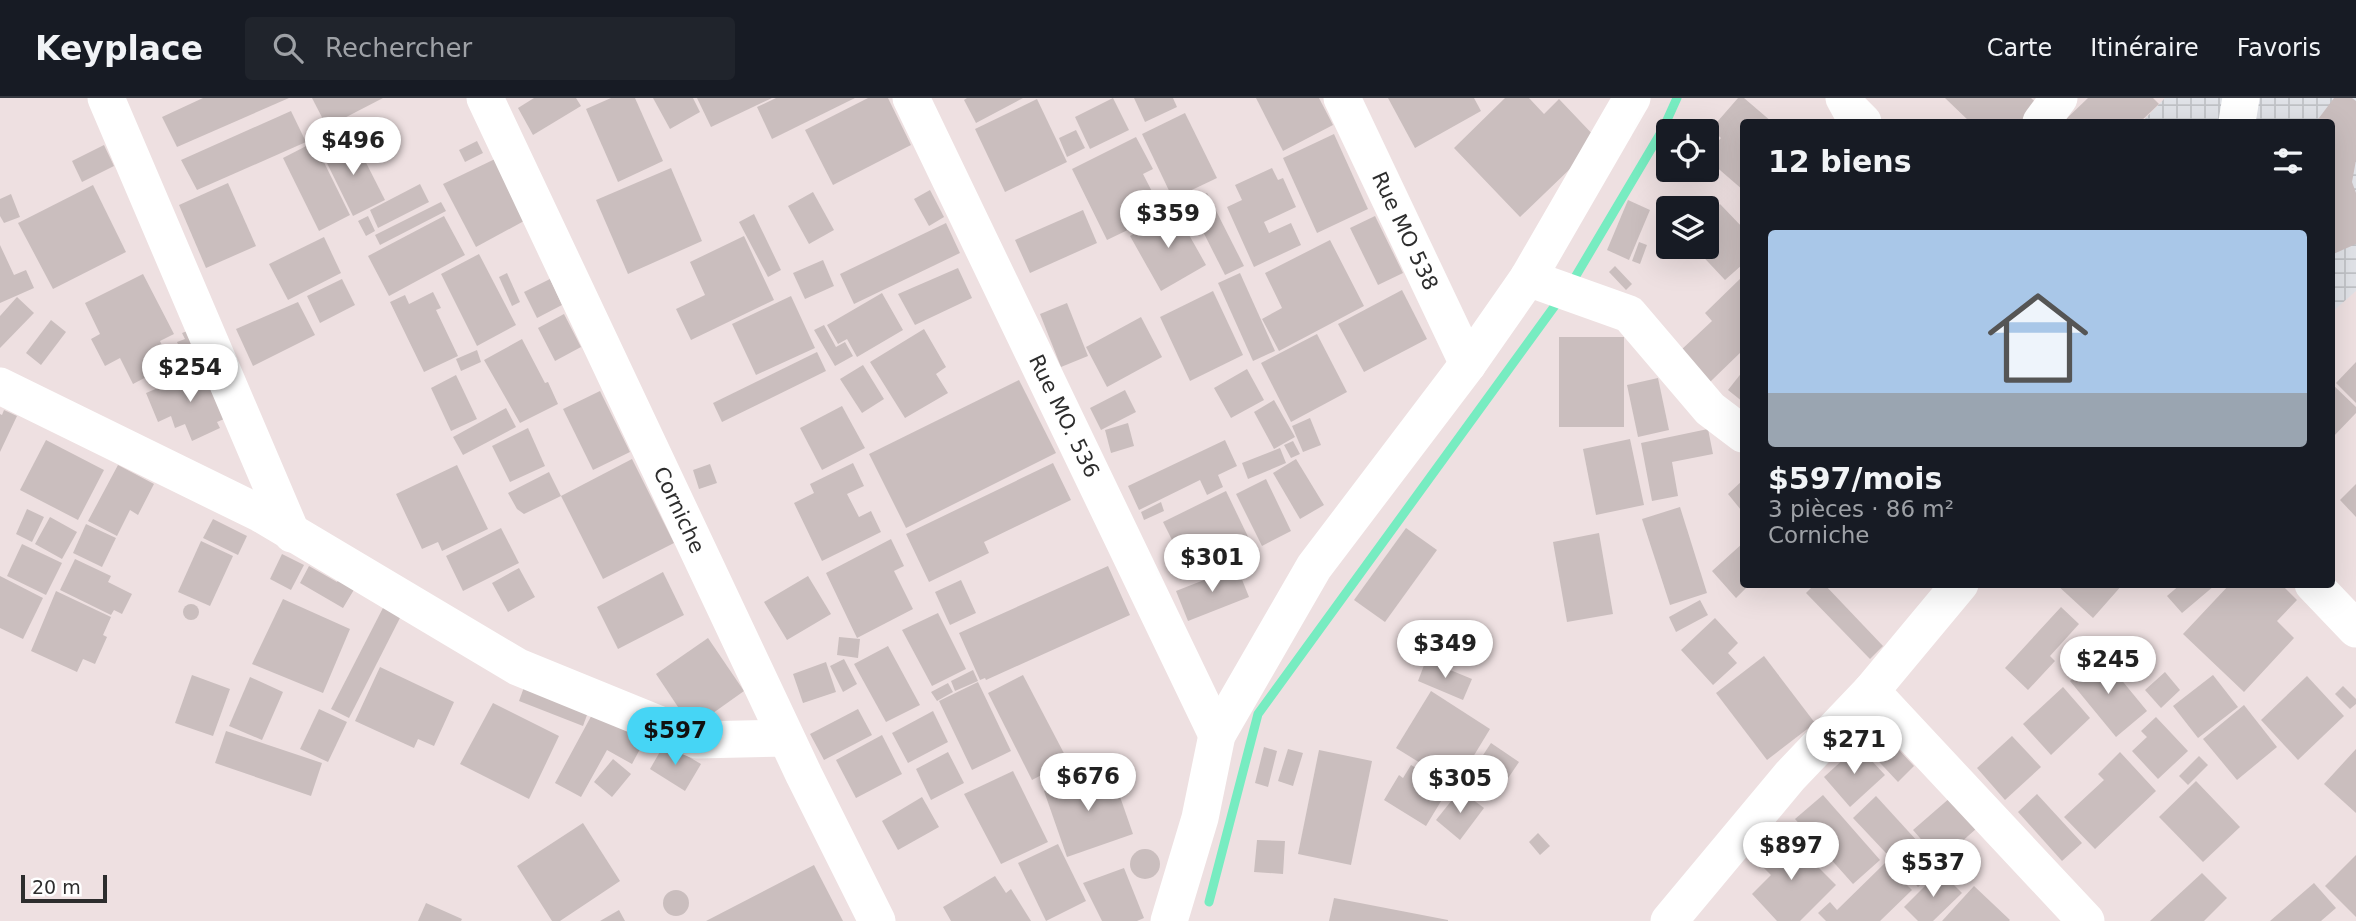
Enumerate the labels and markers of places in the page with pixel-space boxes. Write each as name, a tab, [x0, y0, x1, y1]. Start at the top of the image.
pin: $496	[312, 118, 394, 177]
pin: $359	[1127, 190, 1209, 250]
pin: $254	[149, 344, 231, 404]
pin: $301	[1171, 534, 1253, 594]
pin: $349	[1404, 620, 1486, 680]
pin: $245	[2067, 636, 2149, 696]
pin: $597	[634, 708, 716, 767]
pin: $271	[1813, 716, 1895, 776]
pin: $676	[1047, 754, 1129, 813]
pin: $305	[1419, 756, 1501, 815]
pin: $897	[1750, 822, 1832, 882]
pin: $537	[1892, 840, 1974, 899]

